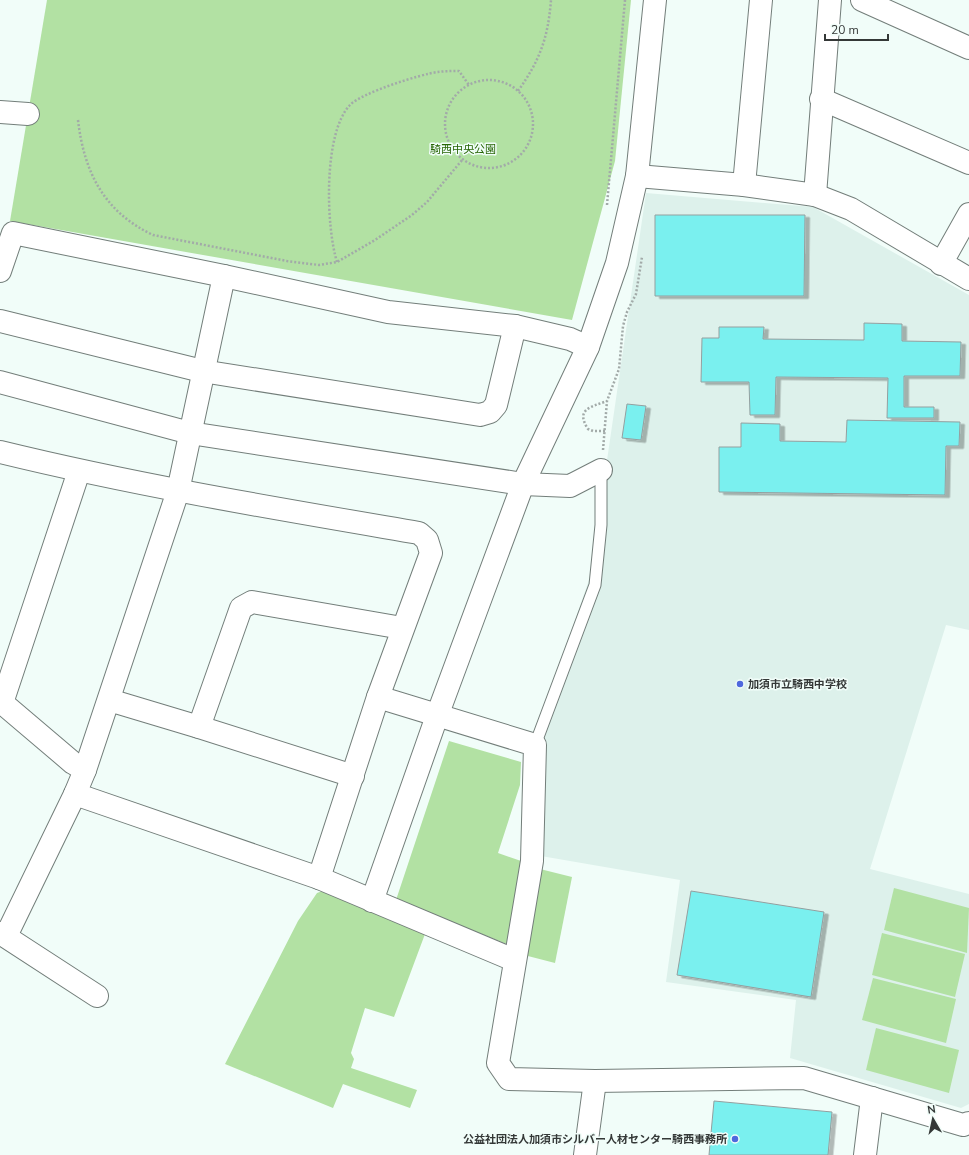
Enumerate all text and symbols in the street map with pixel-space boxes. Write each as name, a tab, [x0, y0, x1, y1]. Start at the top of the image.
scale bar	[825, 16, 888, 42]
text: 20 m	[831, 22, 859, 38]
park label: 騎西中央公園	[430, 142, 496, 157]
place label: 加須市立騎西中学校	[748, 677, 847, 692]
marker: 加須市立騎西中学校	[735, 679, 745, 689]
north arrow	[913, 1099, 953, 1139]
text: N	[926, 1102, 937, 1118]
place label: 公益社団法人加須市シルバー人材センター騎西事務所	[463, 1132, 727, 1147]
marker: 公益社団法人加須市シルバー人材センター騎西事務所	[730, 1134, 740, 1144]

